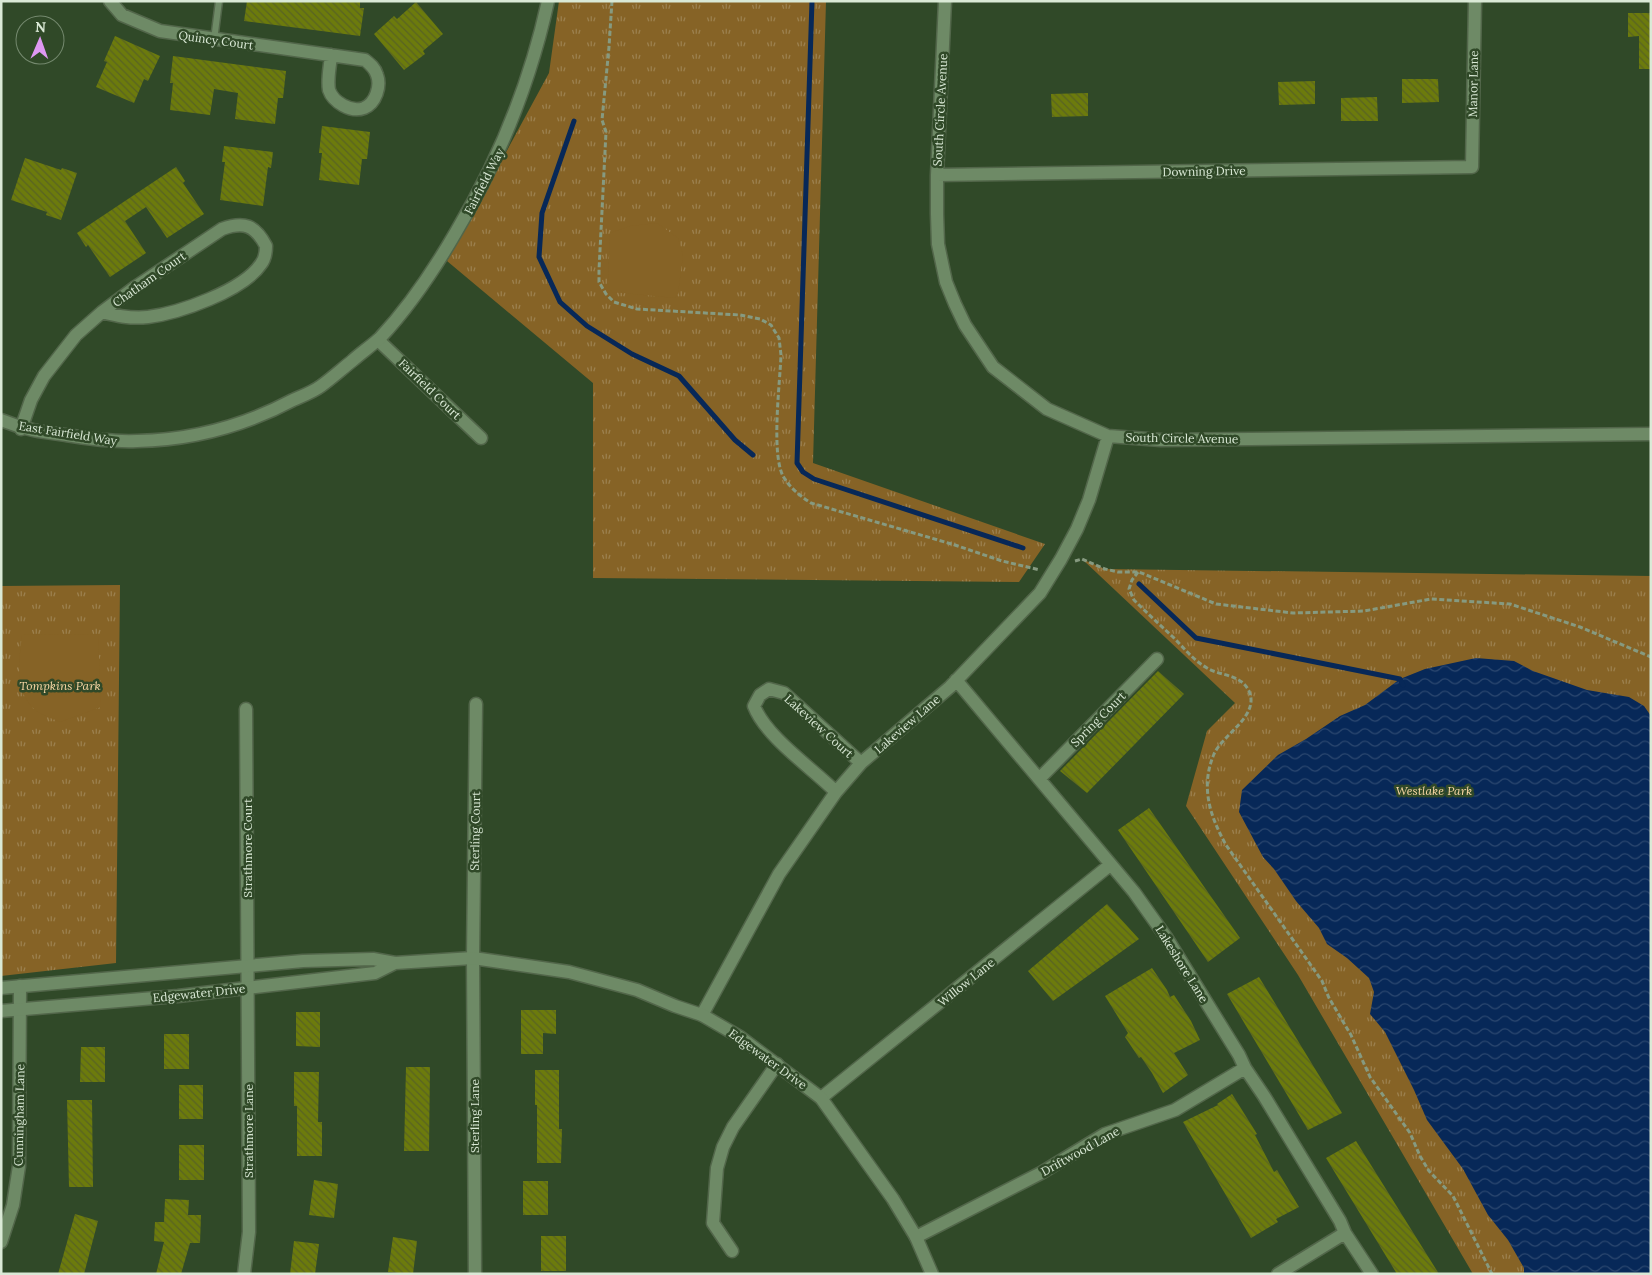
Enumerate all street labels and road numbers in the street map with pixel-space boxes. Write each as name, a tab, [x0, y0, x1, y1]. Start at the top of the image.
street label: Quincy Court	[177, 27, 255, 53]
street label: Manor Lane	[1465, 50, 1481, 118]
street label: South Circle Avenue	[930, 53, 950, 167]
street label: Fairfield Way	[461, 145, 507, 217]
street label: Downing Drive	[1162, 163, 1246, 179]
street label: Chatham Court	[109, 248, 189, 310]
street label: Fairfield Court	[396, 355, 465, 423]
street label: East Fairfield Way	[18, 418, 119, 448]
street label: South Circle Avenue	[1125, 430, 1239, 446]
street label: Spring Court	[1067, 688, 1129, 750]
street label: Lakeview Court	[782, 691, 857, 761]
street label: Lakeview Lane	[871, 691, 943, 757]
street label: Sterling Court	[467, 791, 483, 871]
street label: Strathmore Court	[240, 798, 255, 898]
street label: Lakeshore Lane	[1152, 923, 1212, 1006]
street label: Willow Lane	[935, 954, 998, 1009]
street label: Edgewater Drive	[152, 981, 246, 1005]
street label: Edgewater Drive	[726, 1026, 810, 1093]
street label: Cunningham Lane	[11, 1063, 27, 1166]
street label: Sterling Lane	[467, 1079, 482, 1153]
street label: Strathmore Lane	[241, 1083, 256, 1178]
street label: Driftwood Lane	[1038, 1123, 1122, 1179]

